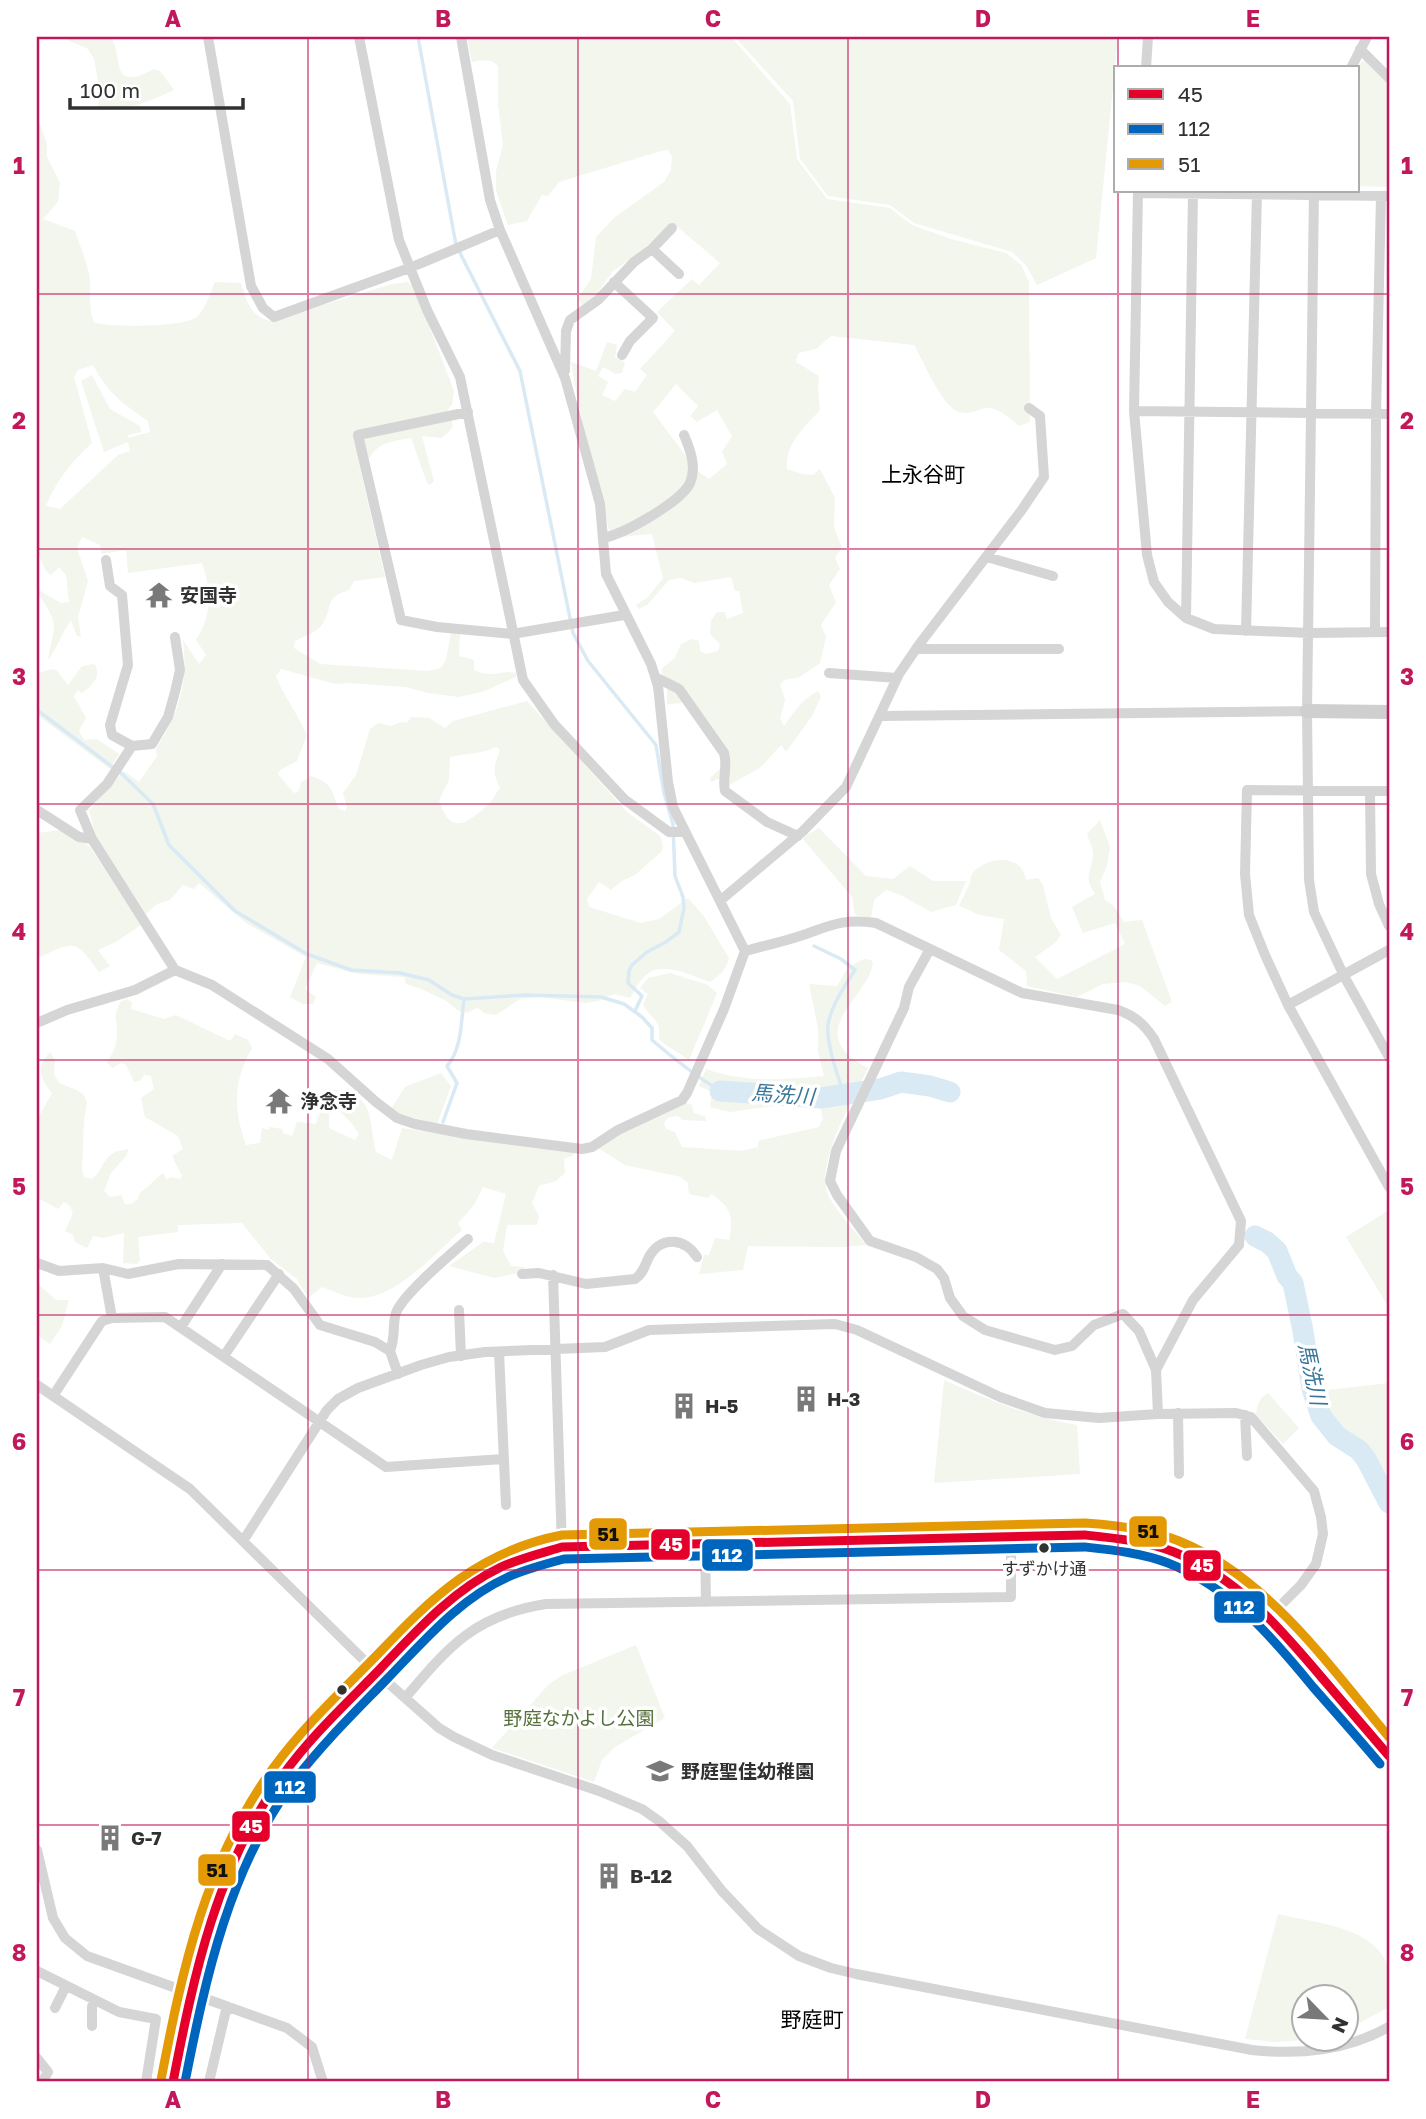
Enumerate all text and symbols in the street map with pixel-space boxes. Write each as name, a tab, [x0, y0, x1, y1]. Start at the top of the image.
text: A	[165, 4, 182, 32]
text: B	[435, 4, 451, 32]
text: C	[705, 4, 721, 32]
text: D	[975, 4, 991, 32]
text: E	[1246, 4, 1260, 32]
scale bar	[70, 66, 243, 110]
legend	[1114, 66, 1360, 192]
text: 100 m	[80, 77, 140, 103]
text: 45	[1178, 81, 1203, 107]
text: 112	[1178, 115, 1211, 141]
text: 1	[13, 151, 25, 179]
text: 51	[1178, 151, 1200, 177]
text: 1	[1401, 151, 1413, 179]
text: 2	[12, 406, 26, 434]
text: 2	[1400, 406, 1414, 434]
district label: 上永谷町	[881, 461, 965, 487]
temple icon: 安国寺	[144, 580, 174, 610]
place label: 安国寺	[180, 583, 237, 606]
text: 3	[12, 662, 26, 690]
text: 3	[1400, 662, 1414, 690]
text: 4	[12, 917, 26, 945]
text: 4	[1400, 917, 1414, 945]
water label: 馬洗川	[751, 1079, 817, 1109]
temple icon: 浄念寺	[264, 1086, 294, 1116]
place label: 浄念寺	[300, 1089, 357, 1112]
text: 5	[12, 1172, 26, 1200]
text: 5	[1400, 1172, 1414, 1200]
water label: 馬洗川	[1294, 1340, 1333, 1409]
building icon: H-3	[791, 1384, 821, 1414]
place label: H-3	[827, 1387, 860, 1410]
building icon: H-5	[669, 1391, 699, 1421]
place label: H-5	[705, 1394, 738, 1417]
text: 6	[12, 1427, 26, 1455]
text: 6	[1400, 1427, 1414, 1455]
line badge: 51	[1128, 1515, 1168, 1548]
line badge: 51	[588, 1517, 628, 1551]
text: 51	[1137, 1519, 1159, 1542]
text: 51	[597, 1522, 619, 1545]
line badge: 45	[650, 1528, 691, 1561]
text: 45	[659, 1532, 683, 1555]
line badge: 112	[701, 1538, 754, 1572]
marker: すずかけ通	[1037, 1541, 1051, 1555]
text: 112	[711, 1543, 743, 1566]
line badge: 45	[1182, 1549, 1222, 1582]
text: 45	[1190, 1553, 1214, 1576]
place label: すずかけ通	[1002, 1558, 1087, 1579]
line badge: 112	[1213, 1590, 1266, 1624]
text: 112	[1223, 1595, 1255, 1618]
text: 7	[13, 1683, 25, 1711]
unlabelled marker	[335, 1683, 349, 1697]
text: 7	[1401, 1683, 1413, 1711]
park label: 野庭なかよし公園	[503, 1706, 655, 1729]
school or university icon: 野庭聖佳幼稚園	[645, 1756, 675, 1786]
place label: 野庭聖佳幼稚園	[681, 1759, 814, 1782]
line badge: 112	[263, 1770, 317, 1804]
text: 112	[274, 1775, 306, 1798]
line badge: 45	[231, 1810, 271, 1843]
text: 45	[239, 1814, 263, 1837]
building icon: G-7	[95, 1823, 125, 1853]
place label: G-7	[131, 1826, 162, 1849]
line badge: 51	[197, 1853, 237, 1887]
text: 51	[206, 1858, 228, 1881]
building icon: B-12	[594, 1861, 624, 1891]
place label: B-12	[630, 1864, 672, 1887]
text: 8	[12, 1938, 26, 1966]
text: 8	[1400, 1938, 1414, 1966]
north arrow	[1290, 1982, 1360, 2052]
district label: 野庭町	[781, 2006, 844, 2032]
text: N	[1327, 2014, 1354, 2037]
text: A	[165, 2085, 182, 2113]
text: B	[435, 2085, 451, 2113]
text: C	[705, 2085, 721, 2113]
text: D	[975, 2085, 991, 2113]
text: E	[1246, 2085, 1260, 2113]

